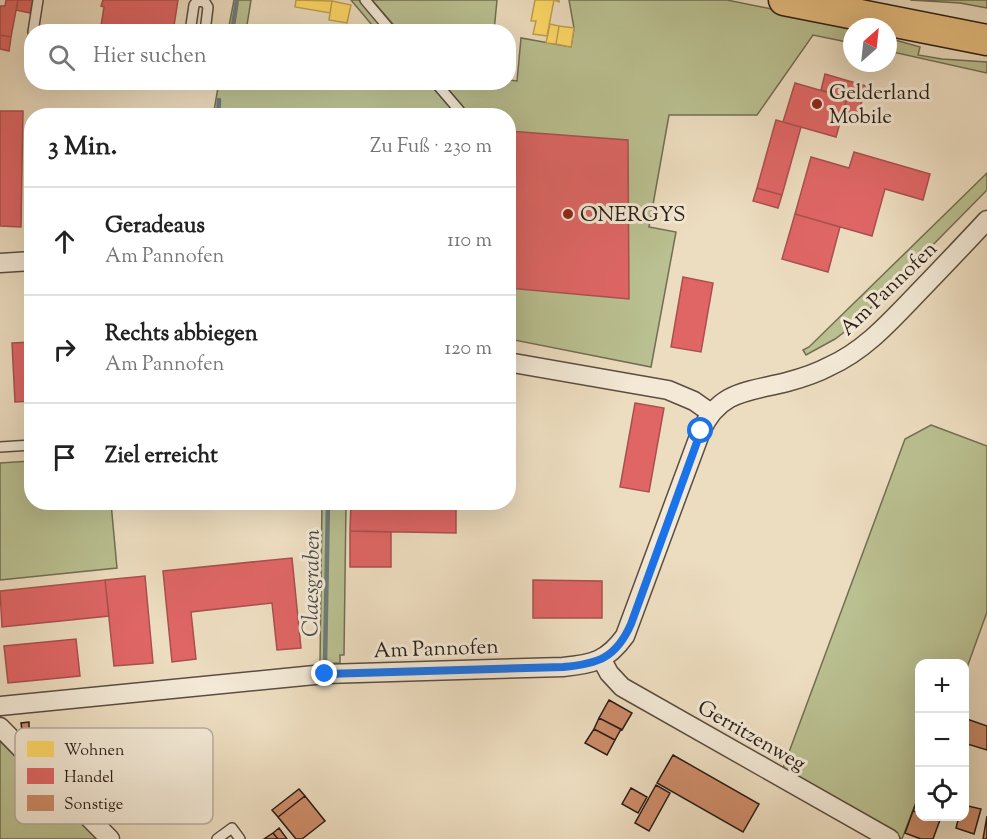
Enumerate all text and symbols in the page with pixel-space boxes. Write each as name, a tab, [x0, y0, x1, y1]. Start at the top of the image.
north arrow	[843, 18, 897, 72]
search box	[24, 24, 516, 90]
icon: search	[45, 41, 78, 74]
text: Hier suchen	[93, 41, 207, 73]
place label: Gelderland Mobile	[829, 79, 930, 133]
marker: Gelderland Mobile	[810, 97, 824, 111]
text: 3 Min.	[48, 129, 117, 166]
text: Zu Fuß · 230 m	[370, 133, 492, 162]
place label: ONERGYS	[580, 201, 686, 231]
marker: ONERGYS	[561, 207, 575, 221]
text: Geradeaus	[105, 211, 205, 243]
icon: ahead	[48, 225, 81, 258]
text: 110 m	[447, 227, 492, 256]
street label: Am Pannofen	[834, 235, 945, 344]
text: Am Pannofen	[105, 243, 224, 272]
text: Rechts abbiegen	[105, 319, 258, 351]
icon: right	[48, 333, 81, 366]
text: 120 m	[444, 335, 492, 364]
text: Am Pannofen	[105, 351, 224, 380]
route start	[687, 417, 713, 443]
icon: arrive	[48, 441, 81, 474]
text: Ziel erreicht	[105, 441, 218, 473]
water label: Claesgraben	[296, 529, 330, 637]
street label: Am Pannofen	[373, 633, 499, 667]
map controls	[915, 659, 969, 821]
button: +	[915, 659, 969, 713]
route end	[311, 660, 337, 686]
street label: Gerritzenweg	[691, 694, 811, 780]
button: −	[915, 713, 969, 767]
legend	[15, 728, 213, 824]
text: Wohnen	[64, 740, 125, 763]
text: Handel	[64, 767, 115, 790]
button: locate	[915, 767, 969, 821]
text: Sonstige	[64, 794, 123, 817]

